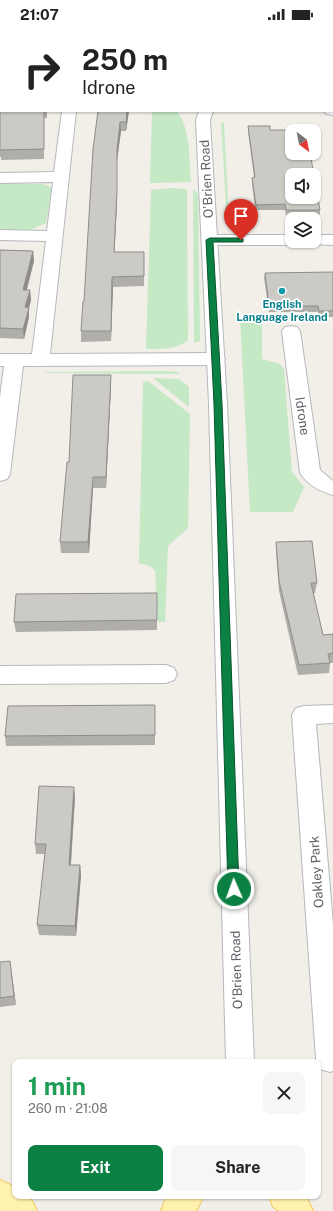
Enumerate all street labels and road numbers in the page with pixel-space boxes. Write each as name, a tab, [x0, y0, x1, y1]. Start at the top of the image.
street label: O'Brien Road	[197, 139, 216, 219]
street label: Idrone	[292, 396, 313, 436]
street label: Oakley Park	[306, 835, 327, 909]
street label: O'Brien Road	[228, 930, 245, 1010]

